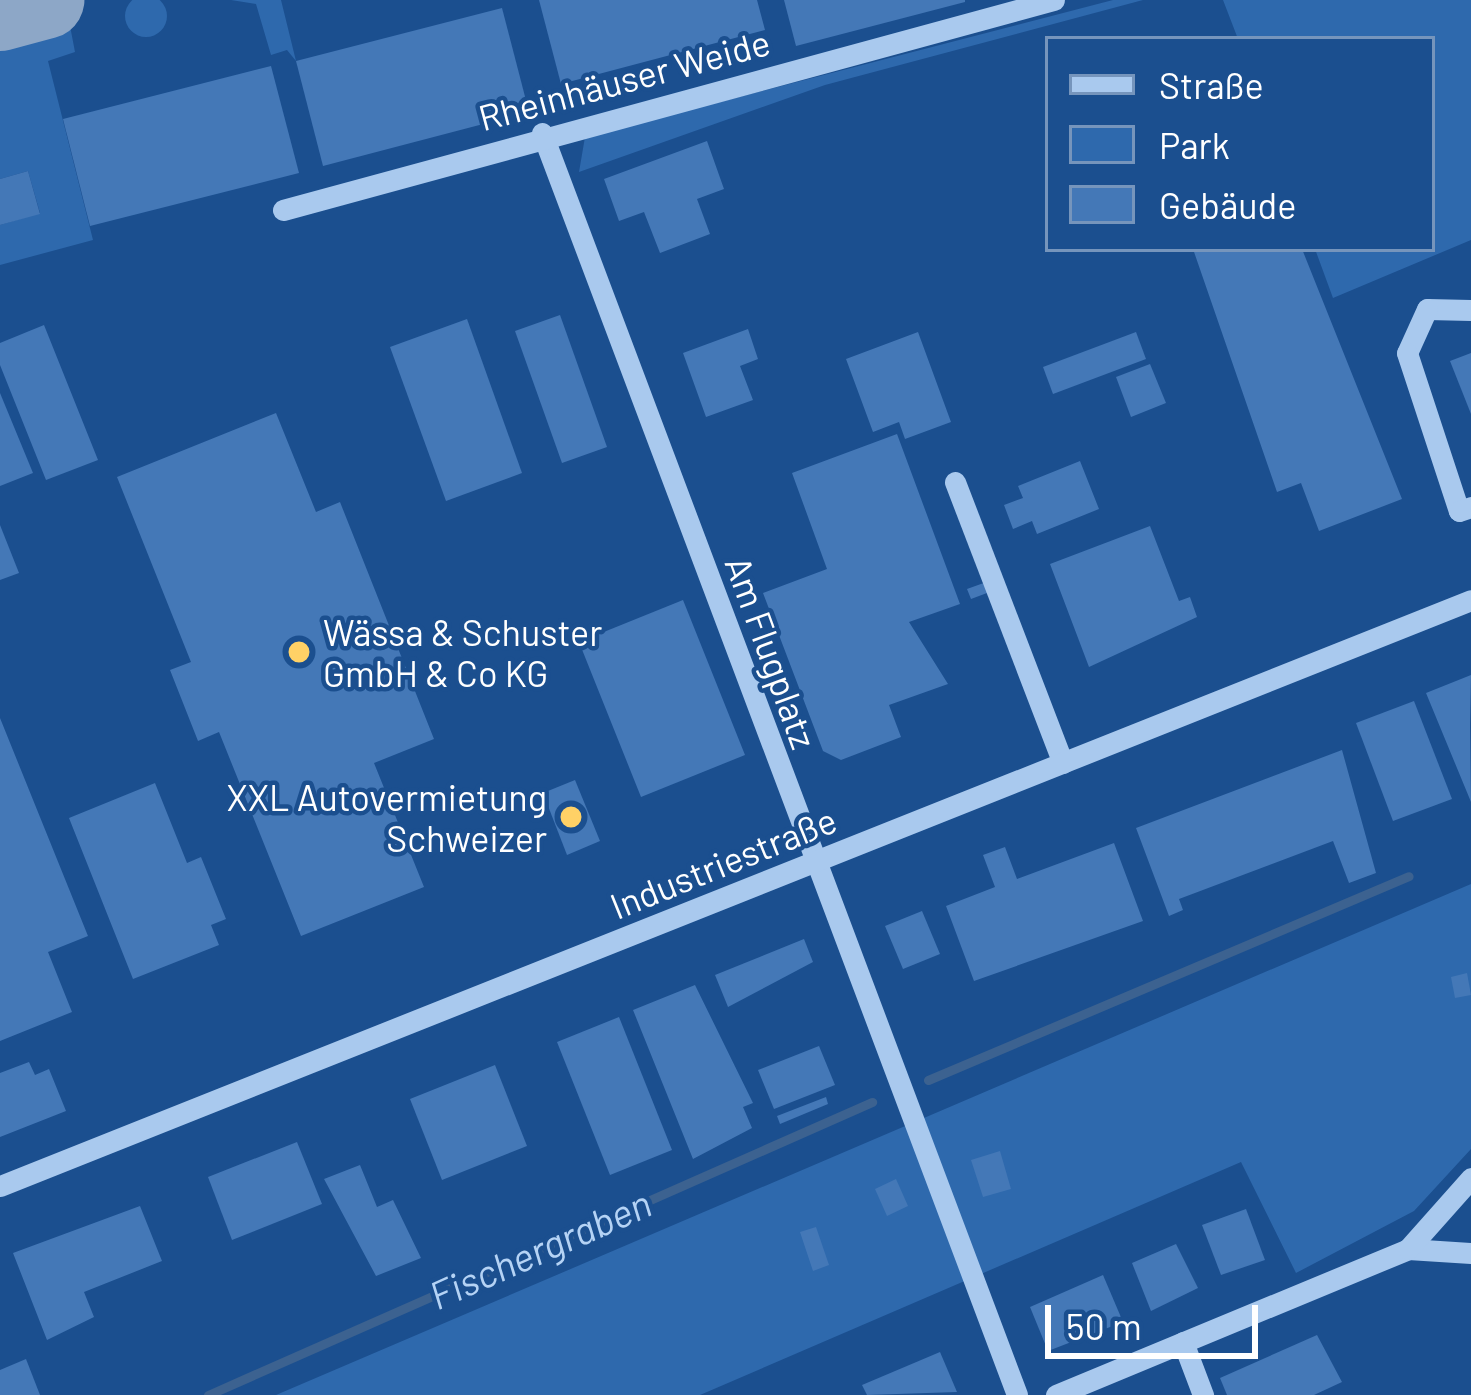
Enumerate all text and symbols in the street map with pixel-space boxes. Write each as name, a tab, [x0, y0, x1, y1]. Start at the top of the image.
street label: Rheinhäuser Weide	[474, 19, 774, 139]
legend	[1045, 36, 1435, 252]
text: Straße	[1159, 63, 1264, 106]
text: Park	[1159, 123, 1230, 166]
text: Gebäude	[1159, 183, 1296, 226]
street label: Am Flugplatz	[717, 550, 827, 754]
place label: Wässa & Schuster GmbH & Co KG	[323, 609, 602, 694]
marker: Wässa & Schuster GmbH & Co KG	[286, 639, 312, 665]
place label: XXL Autovermietung Schweizer	[227, 774, 547, 859]
street label: Industriestraße	[604, 797, 842, 927]
marker: XXL Autovermietung Schweizer	[558, 804, 584, 830]
water label: Fischergraben	[422, 1179, 658, 1319]
scale bar	[1051, 1281, 1264, 1355]
text: 50 m	[1066, 1304, 1142, 1347]

